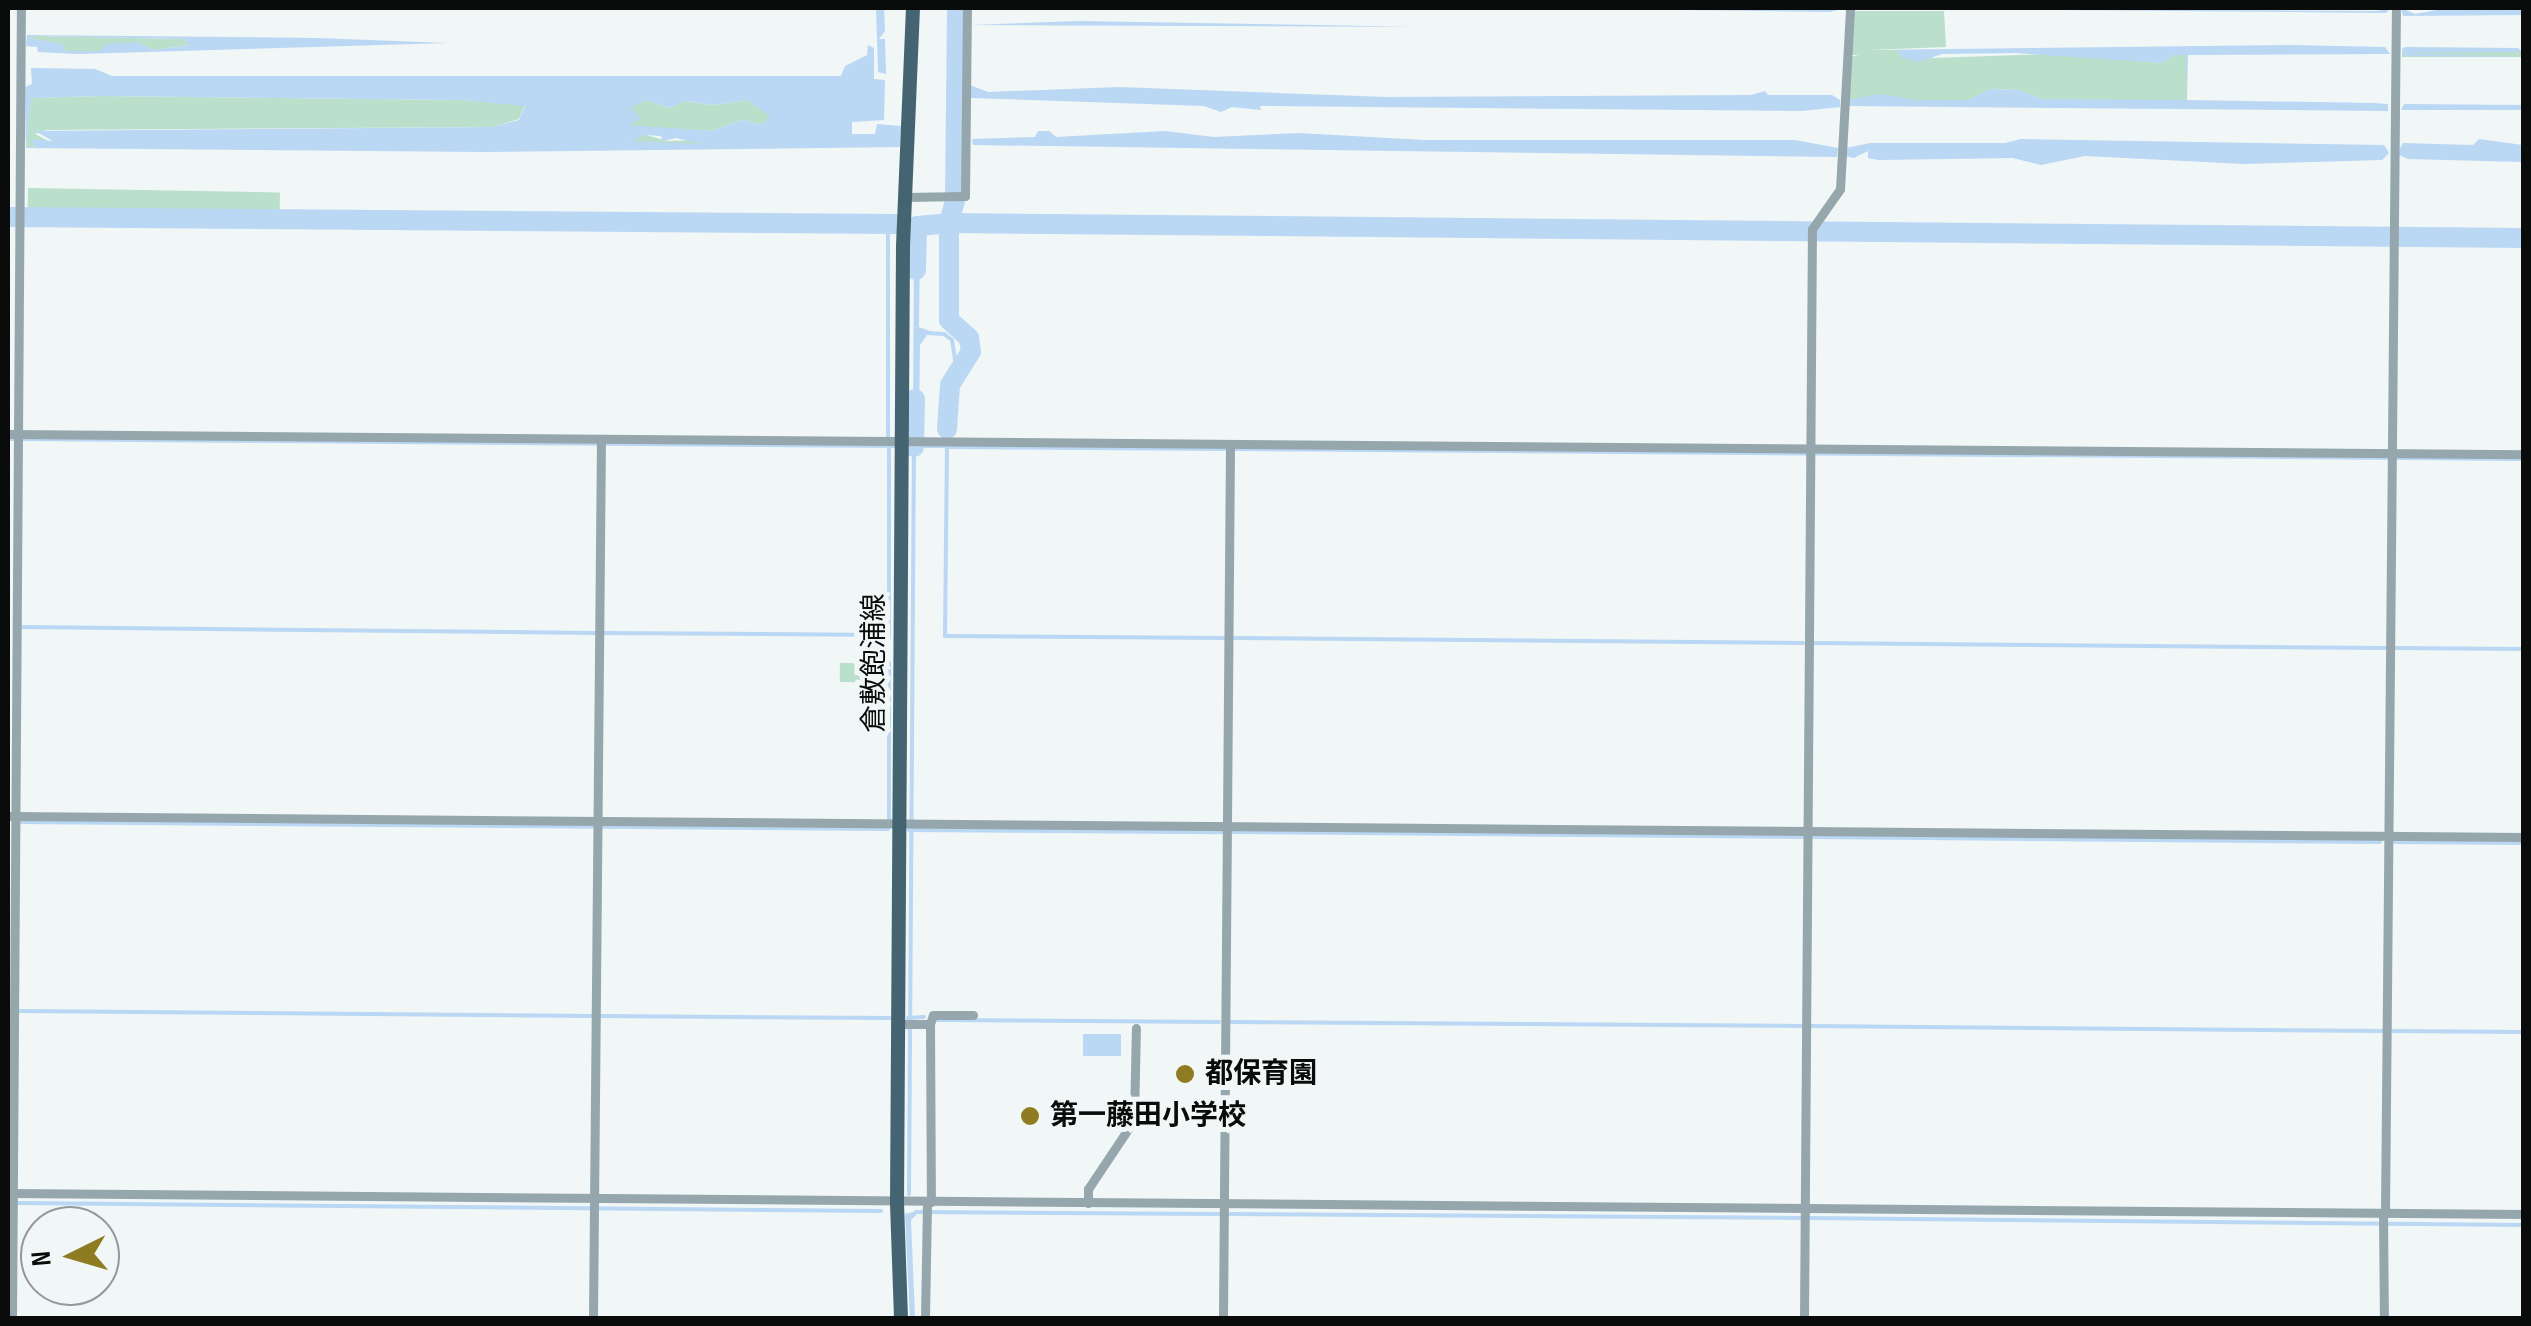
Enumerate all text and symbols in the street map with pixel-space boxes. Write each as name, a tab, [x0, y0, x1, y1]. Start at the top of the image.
street label: 倉敷飽浦線	[858, 593, 892, 733]
place label: 都保育園	[1205, 1057, 1317, 1091]
marker: 都保育園	[1174, 1063, 1196, 1085]
place label: 第一藤田小学校	[1050, 1099, 1246, 1133]
marker: 第一藤田小学校	[1019, 1105, 1041, 1127]
north arrow	[20, 1206, 120, 1306]
text: N	[25, 1250, 59, 1267]

